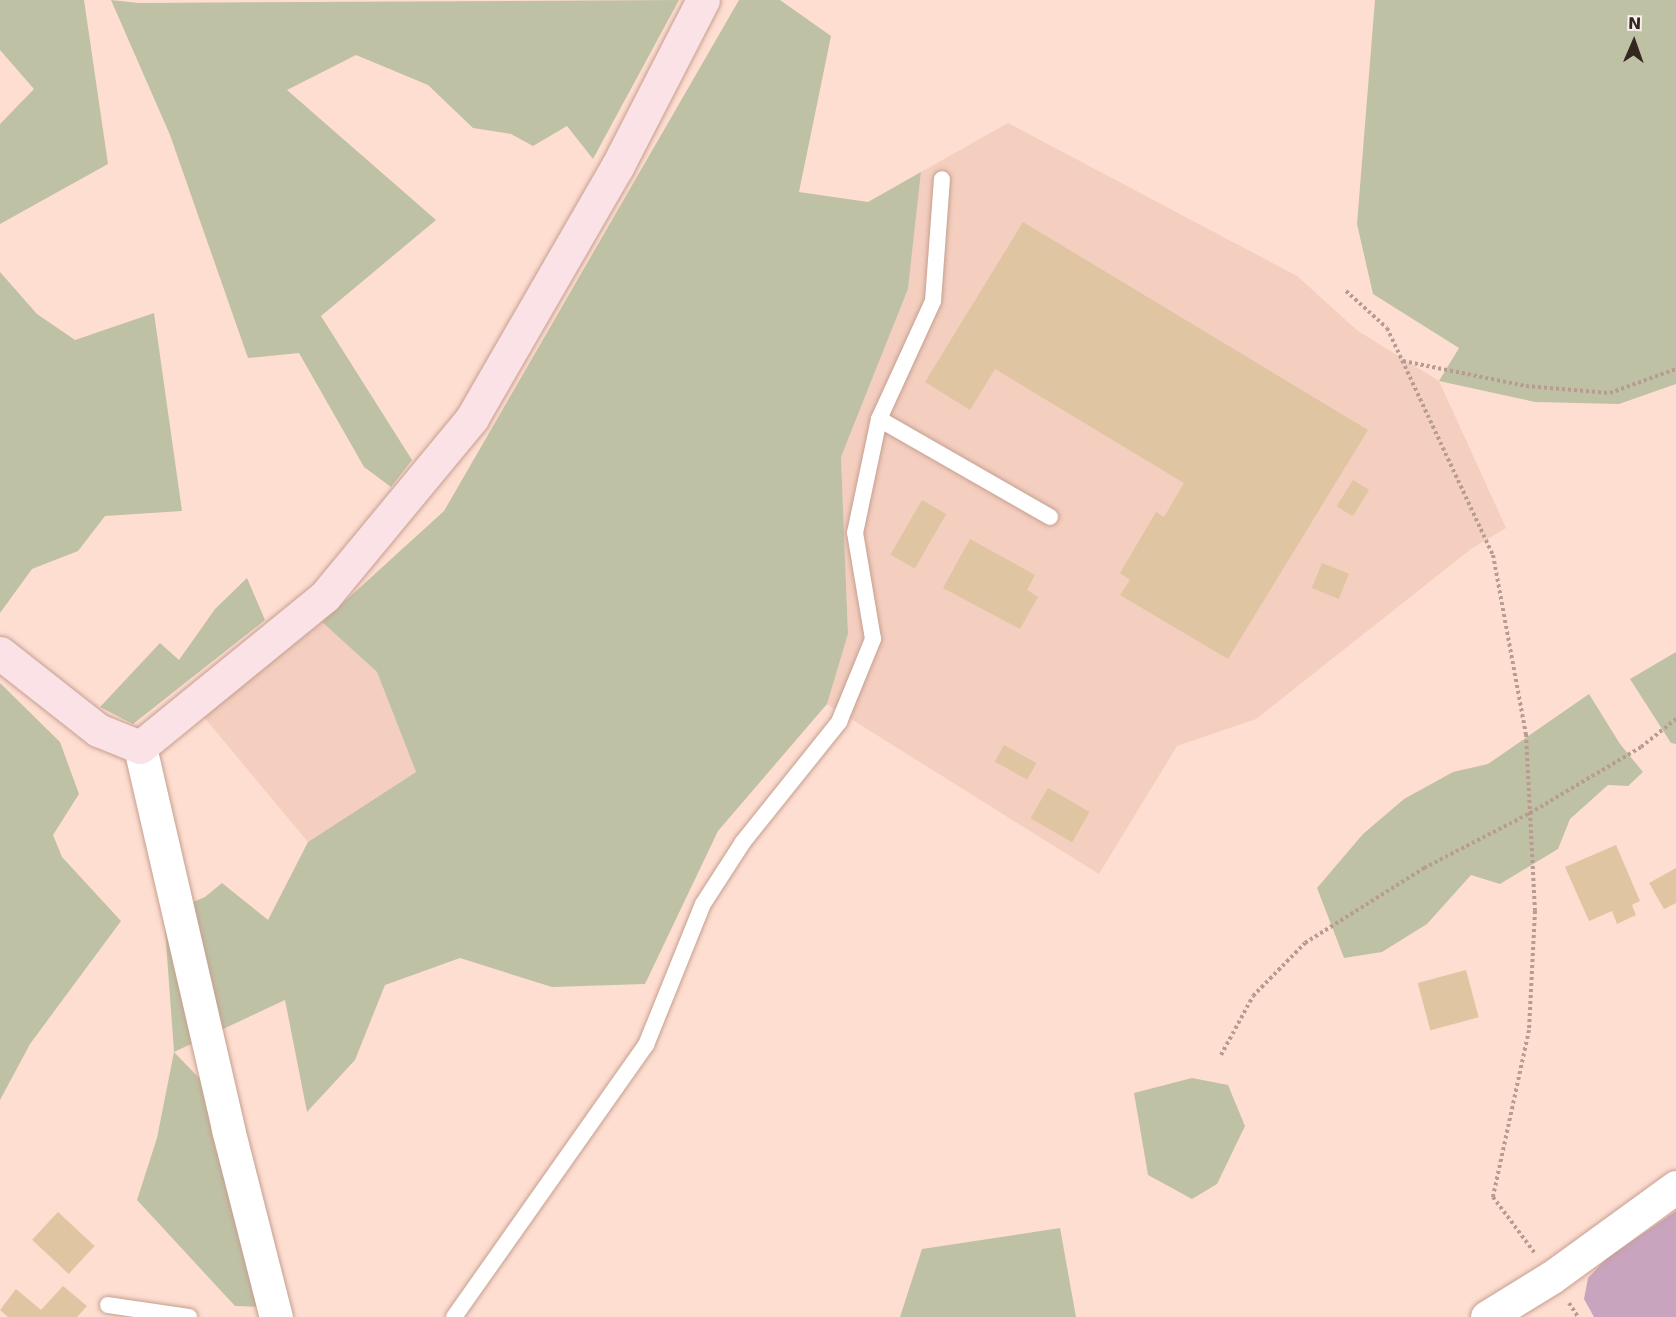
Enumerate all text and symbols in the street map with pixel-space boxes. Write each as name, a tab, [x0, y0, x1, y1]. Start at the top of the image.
north arrow	[1604, 12, 1664, 72]
text: N	[1628, 14, 1642, 33]

